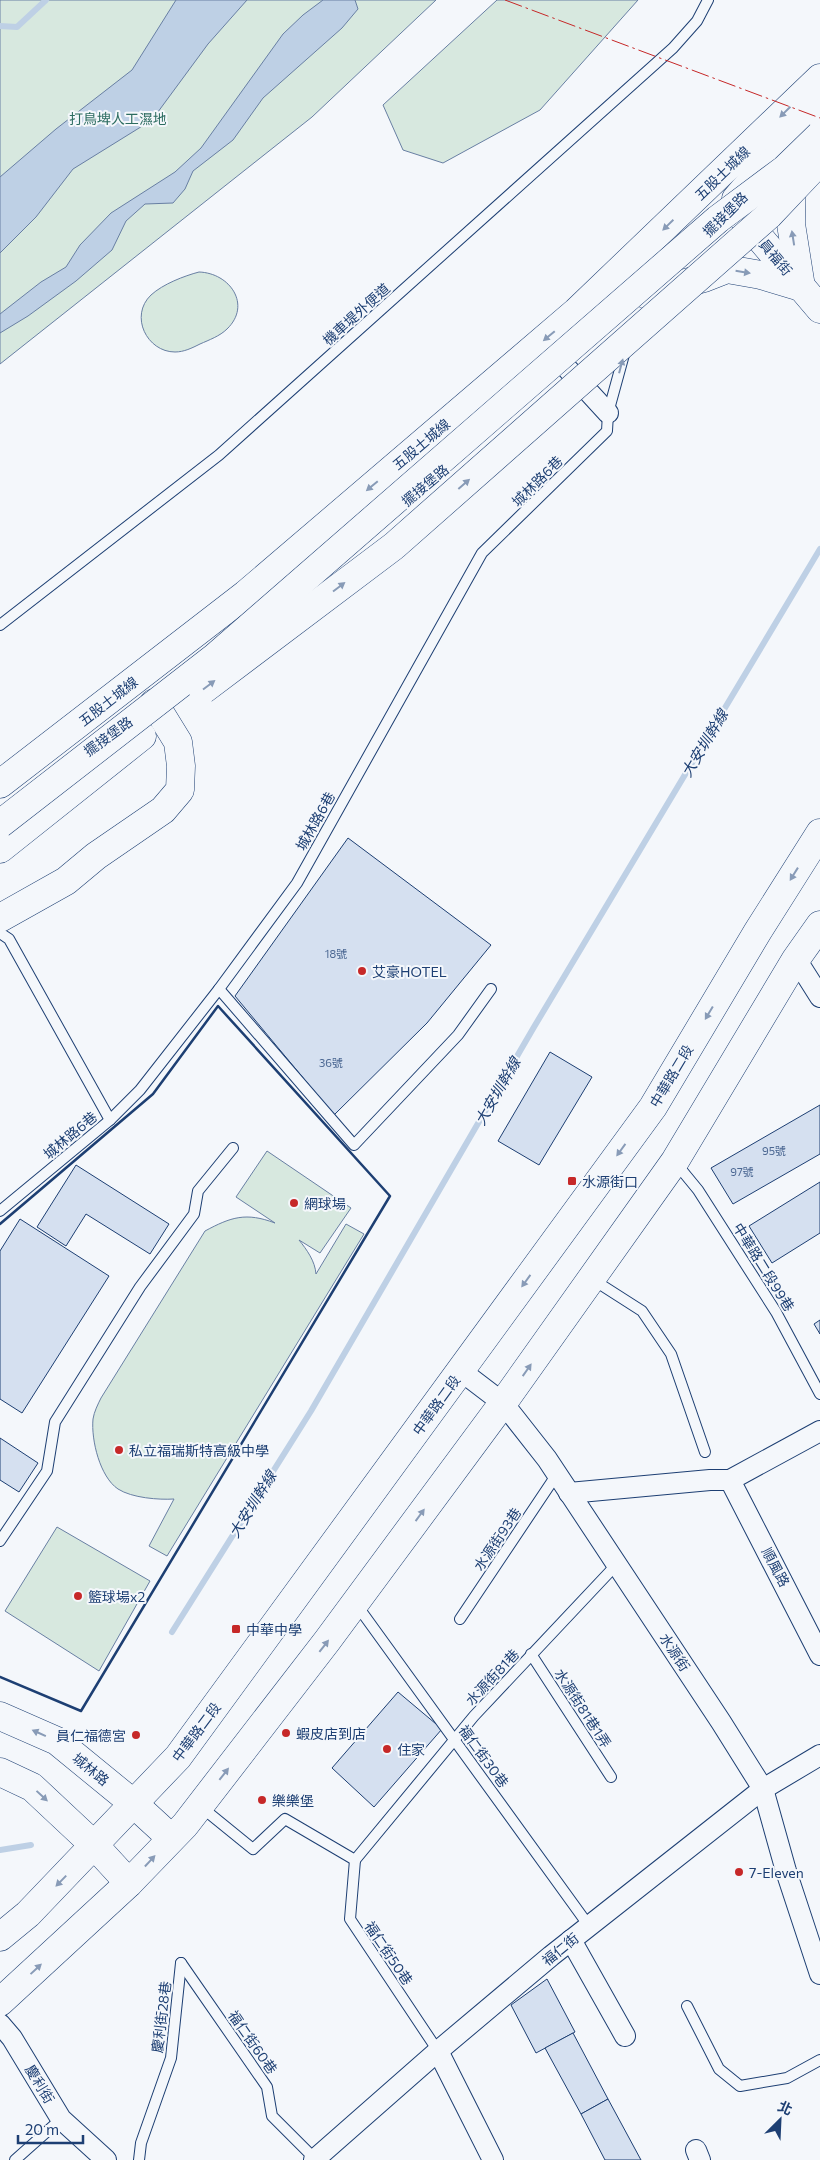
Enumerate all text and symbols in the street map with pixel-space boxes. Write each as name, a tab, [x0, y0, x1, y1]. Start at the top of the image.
one-way arrow	[779, 106, 791, 118]
park label: 打鳥埤人工濕地	[69, 110, 167, 127]
street label: 五股土城線	[691, 143, 753, 203]
street label: 擺接堡路	[699, 188, 751, 240]
one-way arrow	[662, 218, 674, 230]
one-way arrow	[789, 230, 797, 246]
street label: 員福街	[756, 235, 796, 279]
one-way arrow	[735, 268, 751, 276]
street label: 機車堤外便道	[319, 280, 393, 348]
one-way arrow	[543, 330, 556, 341]
one-way arrow	[617, 359, 625, 374]
street label: 五股土城線	[389, 415, 453, 473]
street label: 城林路6巷	[508, 452, 566, 510]
street label: 擺接堡路	[398, 460, 452, 510]
one-way arrow	[457, 478, 469, 490]
one-way arrow	[366, 481, 379, 492]
one-way arrow	[332, 582, 345, 593]
street label: 五股土城線	[75, 673, 141, 729]
one-way arrow	[202, 680, 215, 691]
water label: 大安圳幹線	[677, 705, 732, 780]
street label: 擺接堡路	[80, 713, 136, 759]
street label: 城林路6巷	[292, 789, 338, 853]
one-way arrow	[789, 867, 798, 881]
house number: 18號	[325, 947, 347, 960]
place label: 艾豪HOTEL	[372, 963, 447, 980]
marker: 艾豪HOTEL	[356, 965, 368, 977]
one-way arrow	[704, 1006, 714, 1019]
street label: 中華路二段	[646, 1042, 696, 1110]
water label: 大安圳幹線	[470, 1052, 525, 1128]
house number: 36號	[319, 1056, 343, 1069]
street label: 城林路6巷	[40, 1108, 100, 1162]
one-way arrow	[617, 1143, 627, 1156]
house number: 95號	[762, 1144, 786, 1157]
house number: 97號	[730, 1165, 754, 1178]
place label: 水源街口	[582, 1173, 638, 1190]
marker: 水源街口	[566, 1175, 578, 1187]
place label: 網球場	[304, 1195, 346, 1212]
marker: 網球場	[288, 1197, 300, 1209]
street label: 中華路二段99巷	[730, 1220, 798, 1314]
one-way arrow	[521, 1274, 531, 1288]
one-way arrow	[522, 1363, 532, 1377]
street label: 中華路二段	[409, 1372, 463, 1438]
place label: 私立福瑞斯特高級中學	[129, 1442, 269, 1459]
marker: 私立福瑞斯特高級中學	[113, 1444, 125, 1456]
water label: 大安圳幹線	[224, 1466, 281, 1541]
street label: 水源街93巷	[470, 1504, 524, 1574]
one-way arrow	[415, 1509, 426, 1522]
street label: 順風路	[759, 1544, 793, 1590]
place label: 籃球場x2	[88, 1588, 145, 1605]
marker: 籃球場x2	[72, 1590, 84, 1602]
place label: 中華中學	[246, 1621, 302, 1638]
marker: 中華中學	[230, 1623, 242, 1635]
street label: 水源街	[656, 1630, 694, 1674]
one-way arrow	[318, 1640, 329, 1653]
street label: 水源街81巷	[462, 1645, 522, 1709]
street label: 水源街81巷1弄	[551, 1665, 615, 1751]
street label: 中華路二段	[168, 1699, 224, 1765]
street label: 福仁街30巷	[456, 1721, 512, 1791]
place label: 蝦皮店到店	[296, 1725, 366, 1742]
place label: 員仁福德宮	[56, 1727, 126, 1744]
marker: 蝦皮店到店	[280, 1727, 292, 1739]
one-way arrow	[32, 1729, 46, 1737]
marker: 員仁福德宮	[130, 1729, 142, 1741]
place label: 住家	[397, 1741, 425, 1758]
marker: 住家	[381, 1743, 393, 1755]
street label: 城林路	[69, 1749, 113, 1789]
one-way arrow	[219, 1767, 229, 1781]
one-way arrow	[36, 1790, 48, 1802]
place label: 樂樂堡	[272, 1792, 314, 1809]
marker: 樂樂堡	[256, 1794, 268, 1806]
one-way arrow	[144, 1855, 156, 1867]
place label: 7-Eleven	[749, 1864, 804, 1881]
marker: 7-Eleven	[733, 1866, 745, 1878]
one-way arrow	[55, 1875, 67, 1887]
street label: 福仁街50巷	[361, 1918, 417, 1988]
street label: 福仁街	[538, 1929, 582, 1969]
one-way arrow	[29, 1963, 41, 1975]
street label: 慶利街28巷	[148, 1980, 174, 2054]
street label: 福仁街60巷	[225, 2007, 281, 2077]
street label: 慶利街	[22, 2062, 58, 2106]
north arrow	[755, 2095, 805, 2145]
text: 北	[776, 2097, 795, 2118]
scale bar	[18, 2112, 82, 2144]
text: 20 m	[25, 2120, 59, 2138]

